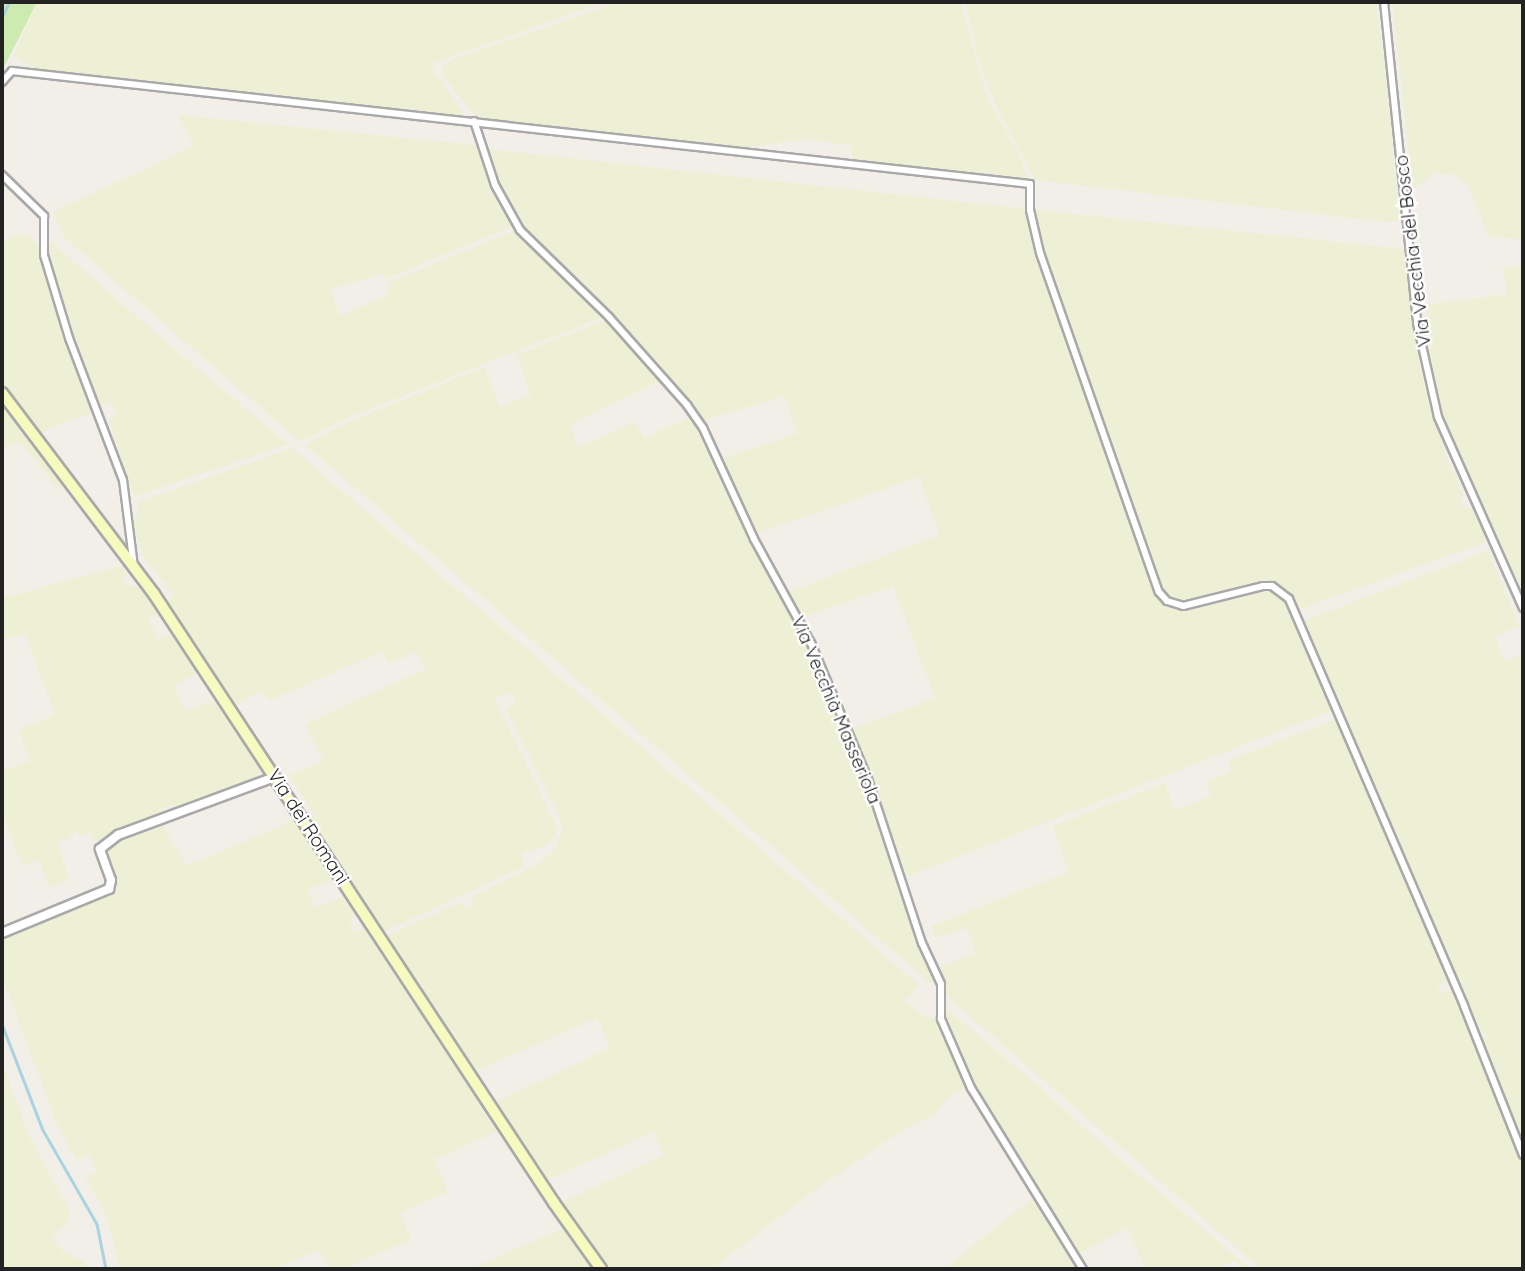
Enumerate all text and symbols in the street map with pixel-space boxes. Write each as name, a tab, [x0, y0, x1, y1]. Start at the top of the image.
street label: Via Vecchia del Bosco	[1390, 154, 1436, 348]
street label: Via Vecchià Masseriola	[786, 613, 886, 807]
street label: Via dei Romani	[262, 765, 354, 889]

